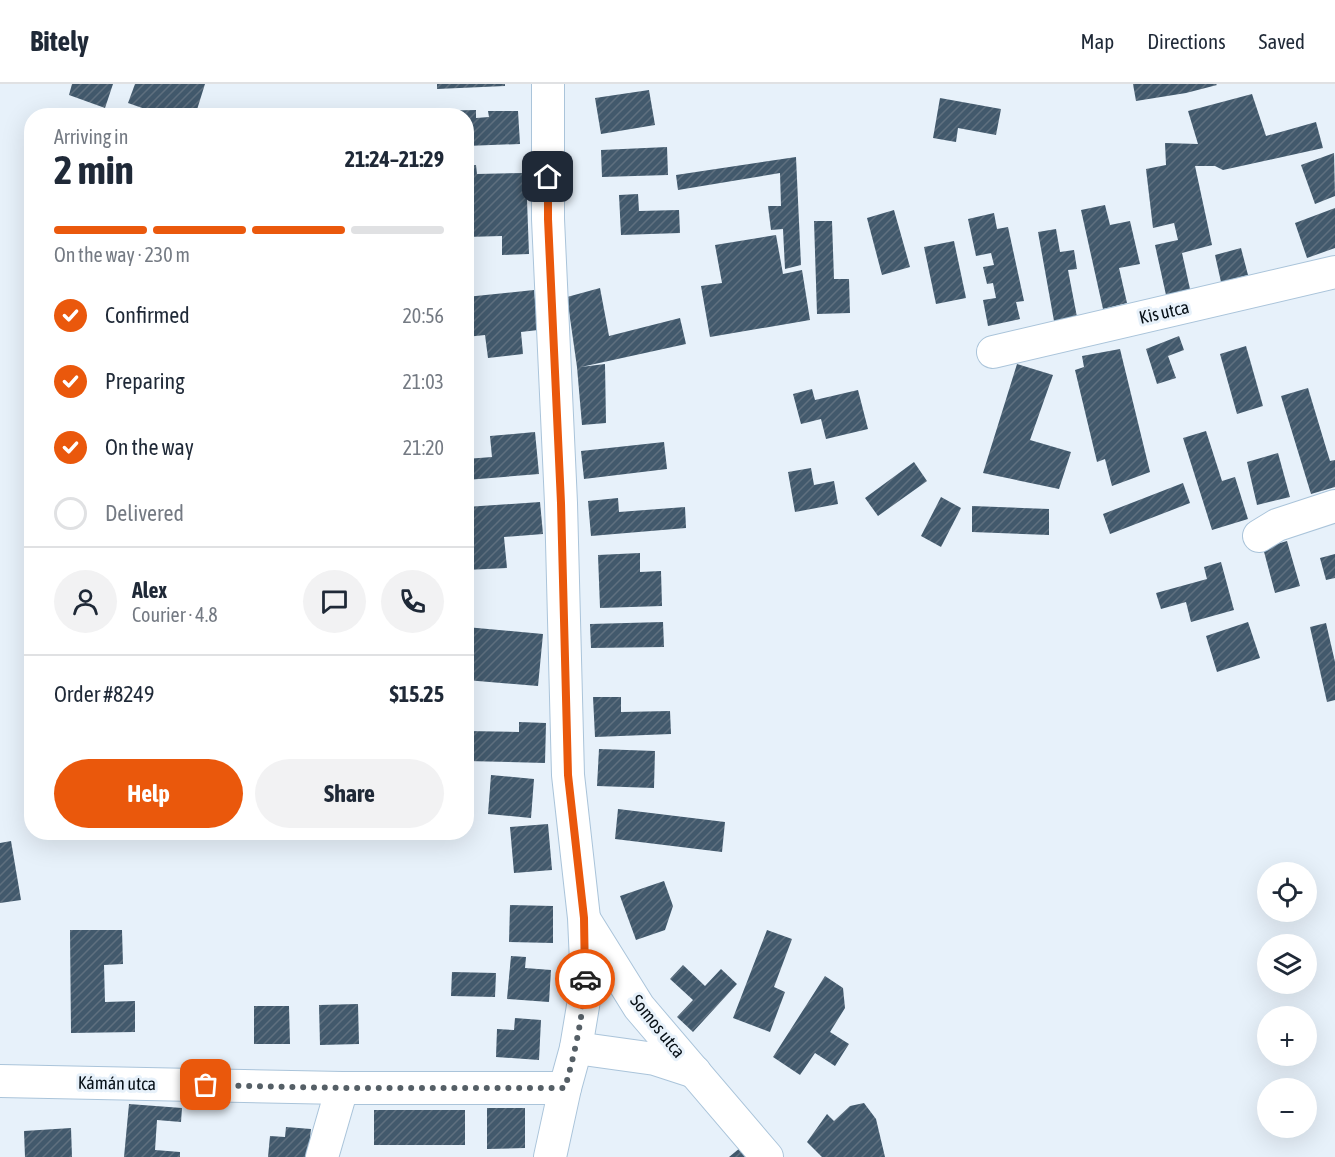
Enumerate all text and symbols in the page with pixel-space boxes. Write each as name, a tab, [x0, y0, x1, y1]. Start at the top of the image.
text: Bitely	[30, 25, 89, 57]
text: Map	[1080, 29, 1114, 53]
text: Directions	[1147, 29, 1226, 53]
text: Saved	[1259, 29, 1305, 53]
text: Arriving in	[54, 125, 128, 148]
text: 21:24–21:29	[345, 146, 444, 172]
text: 2 min	[54, 148, 134, 192]
pin	[522, 151, 573, 202]
icon: home	[531, 160, 564, 193]
text: On the way · 230 m	[54, 243, 190, 266]
street label: Kis utca	[1137, 296, 1191, 328]
icon: check	[54, 299, 87, 332]
text: Confirmed	[105, 302, 190, 328]
text: 20:56	[402, 304, 444, 327]
icon: check	[54, 365, 87, 398]
text: Preparing	[105, 368, 185, 394]
text: 21:03	[402, 370, 444, 393]
icon: check	[54, 431, 87, 464]
text: On the way	[105, 434, 194, 460]
text: 21:20	[403, 436, 444, 459]
text: Delivered	[105, 500, 184, 526]
button: person	[54, 570, 117, 633]
button: chat	[303, 570, 366, 633]
button: phone	[381, 570, 444, 633]
text: Alex	[132, 577, 167, 603]
text: Courier · 4.8	[132, 603, 218, 626]
text: Order #8249	[54, 681, 154, 707]
text: $15.25	[389, 681, 444, 707]
button: Help	[54, 759, 243, 828]
button: Share	[255, 759, 444, 828]
map controls	[1257, 862, 1317, 1138]
button: locate	[1257, 862, 1317, 922]
button: layers	[1257, 934, 1317, 994]
courier	[555, 949, 615, 1009]
icon: car	[569, 963, 602, 996]
street label: Somos utca	[626, 990, 690, 1062]
button: +	[1257, 1006, 1317, 1066]
pin	[180, 1059, 231, 1110]
icon: bag	[189, 1068, 222, 1101]
street label: Kámán utca	[78, 1072, 156, 1094]
button: −	[1257, 1078, 1317, 1138]

